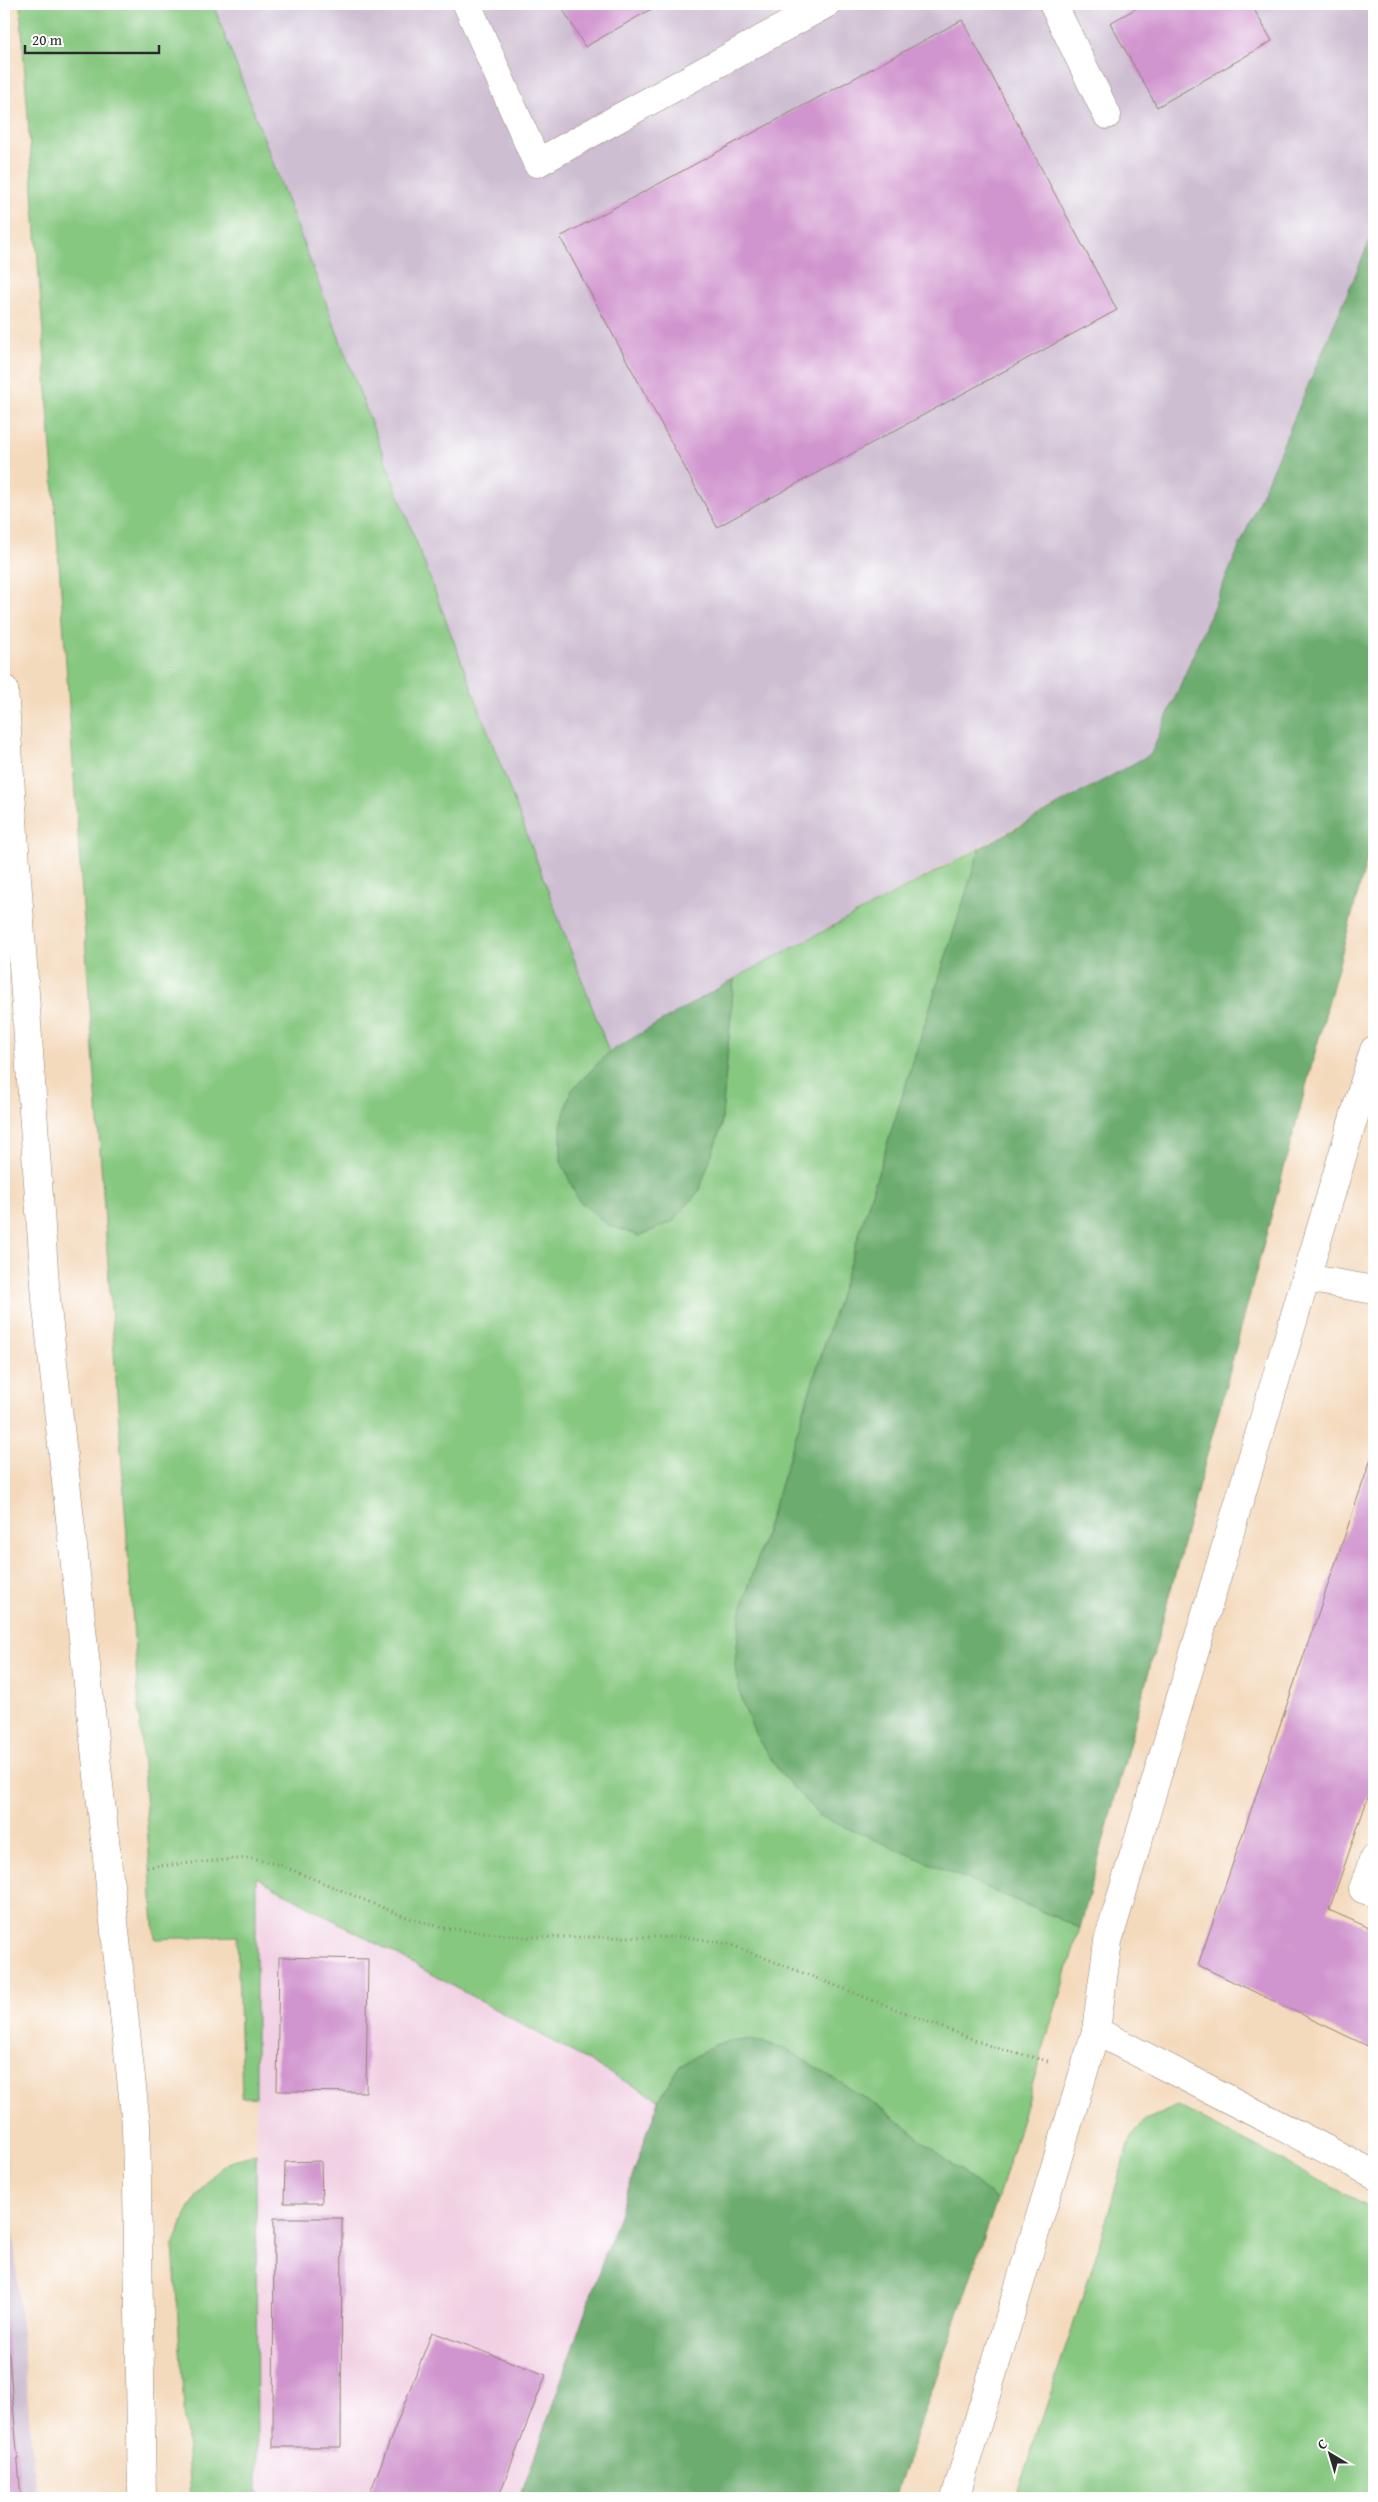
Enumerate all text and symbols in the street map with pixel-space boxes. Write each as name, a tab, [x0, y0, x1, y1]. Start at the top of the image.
scale bar	[25, 22, 159, 54]
text: 20 m	[32, 29, 63, 50]
north arrow	[1306, 2430, 1356, 2480]
text: С	[1313, 2433, 1331, 2454]

